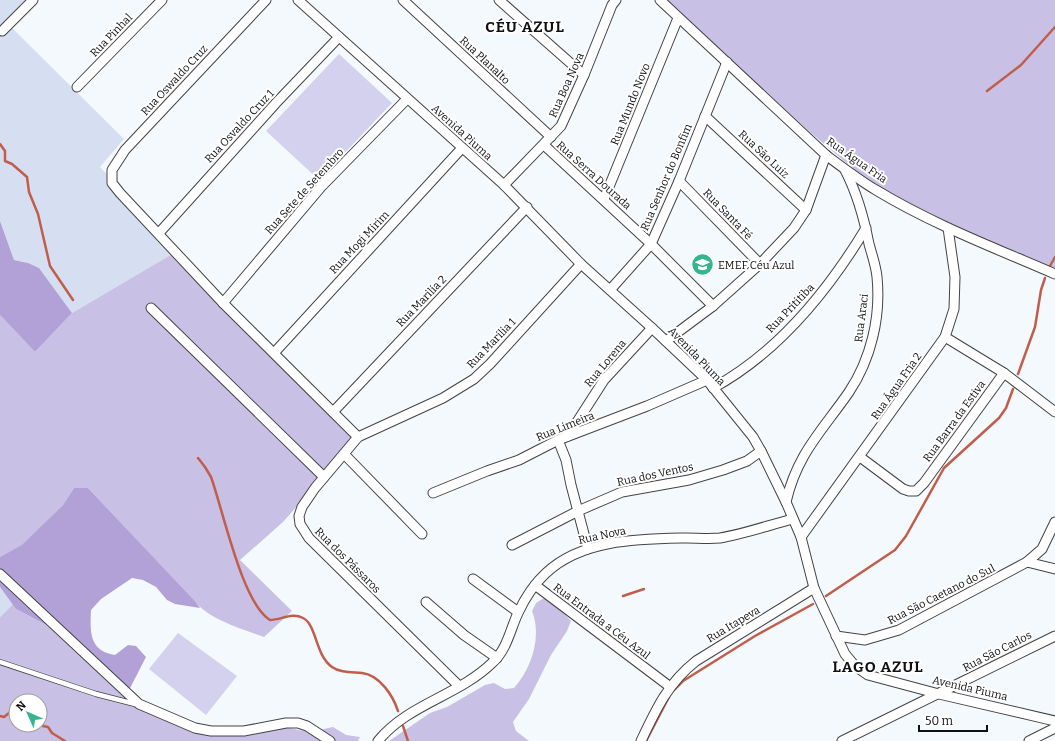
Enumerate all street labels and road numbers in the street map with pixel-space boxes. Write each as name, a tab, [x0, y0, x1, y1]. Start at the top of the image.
street label: Rua Pinhal	[88, 11, 135, 60]
street label: Rua Planalto	[457, 34, 512, 87]
street label: Rua Oswaldo Cruz	[138, 42, 210, 118]
street label: Rua Boa Nova	[546, 51, 587, 120]
street label: Rua Mundo Novo	[608, 61, 653, 147]
street label: Rua Osvaldo Cruz 1	[202, 87, 277, 166]
street label: Avenida Piuma	[429, 102, 495, 163]
street label: Rua Senhor do Bonfim	[638, 121, 695, 233]
street label: Rua São Luiz	[736, 128, 792, 181]
street label: Rua Água Fria	[824, 134, 890, 186]
street label: Rua Serra Dourada	[554, 138, 634, 212]
street label: Rua Sete de Setembro	[262, 146, 347, 237]
street label: Rua Santa Fé	[700, 186, 755, 242]
street label: Rua Mogi Mirim	[327, 208, 392, 276]
street label: Rua Marilia 2	[394, 273, 449, 330]
street label: Rua Prititiba	[764, 281, 817, 336]
street label: Rua Araci	[852, 292, 871, 343]
street label: Rua Marilia 1	[464, 315, 519, 371]
street label: Avenida Piuma	[665, 324, 728, 388]
street label: Rua Lorena	[582, 337, 629, 390]
street label: Rua Água Fria 2	[868, 350, 924, 422]
street label: Rua Barra da Estiva	[920, 378, 988, 465]
street label: Rua Limeira	[534, 409, 596, 444]
street label: Rua dos Ventos	[616, 460, 694, 489]
street label: Rua Nova	[577, 524, 627, 547]
street label: Rua dos Pássaros	[312, 525, 383, 596]
street label: Rua São Caetano do Sul	[885, 562, 997, 627]
street label: Rua Entrada a Céu Azul	[551, 581, 653, 662]
street label: Rua Itapeva	[704, 603, 762, 645]
street label: Rua São Carlos	[961, 629, 1034, 674]
street label: Avenida Piuma	[931, 674, 1009, 703]

